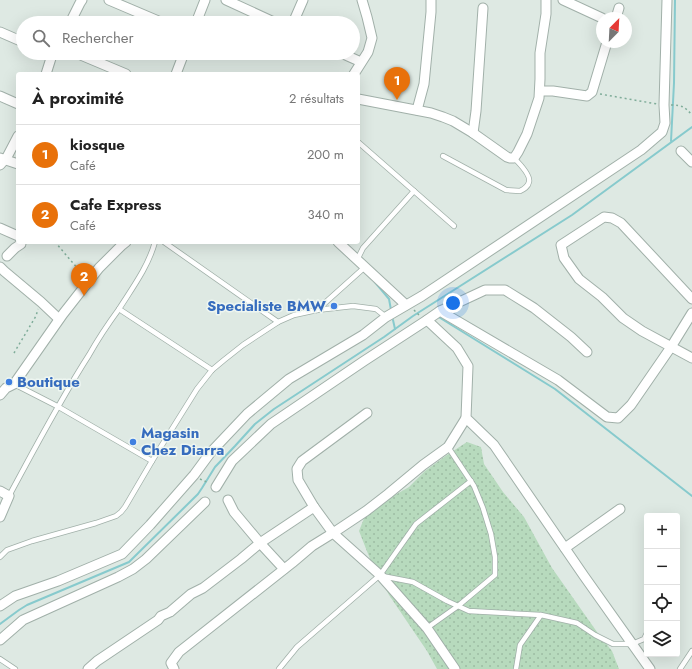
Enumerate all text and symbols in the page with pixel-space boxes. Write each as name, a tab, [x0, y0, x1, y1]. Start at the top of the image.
north arrow	[596, 12, 632, 48]
search box	[16, 16, 360, 60]
icon: search	[30, 27, 52, 49]
text: Rechercher	[62, 27, 134, 49]
pin: 1	[384, 67, 410, 100]
text: À proximité	[32, 86, 124, 110]
text: 2 résultats	[289, 89, 344, 108]
text: kiosque	[70, 134, 125, 156]
text: 1	[42, 145, 48, 164]
text: 200 m	[307, 145, 344, 164]
text: Café	[70, 156, 96, 175]
text: Cafe Express	[70, 194, 161, 216]
text: 2	[41, 205, 49, 224]
text: 340 m	[307, 205, 344, 224]
text: Café	[70, 216, 96, 235]
pin: 2	[71, 263, 97, 296]
your location	[443, 293, 463, 313]
place label: Specialiste BMW	[207, 295, 326, 317]
marker: Specialiste BMW	[329, 301, 339, 311]
place label: Boutique	[17, 371, 80, 393]
marker: Boutique	[4, 377, 14, 387]
place label: Magasin Chez Diarra	[141, 422, 224, 461]
marker: Magasin Chez Diarra	[128, 437, 138, 447]
map controls	[644, 513, 680, 657]
button: +	[644, 513, 680, 549]
button: −	[644, 549, 680, 585]
button: locate	[644, 585, 680, 621]
button: layers	[644, 621, 680, 657]

